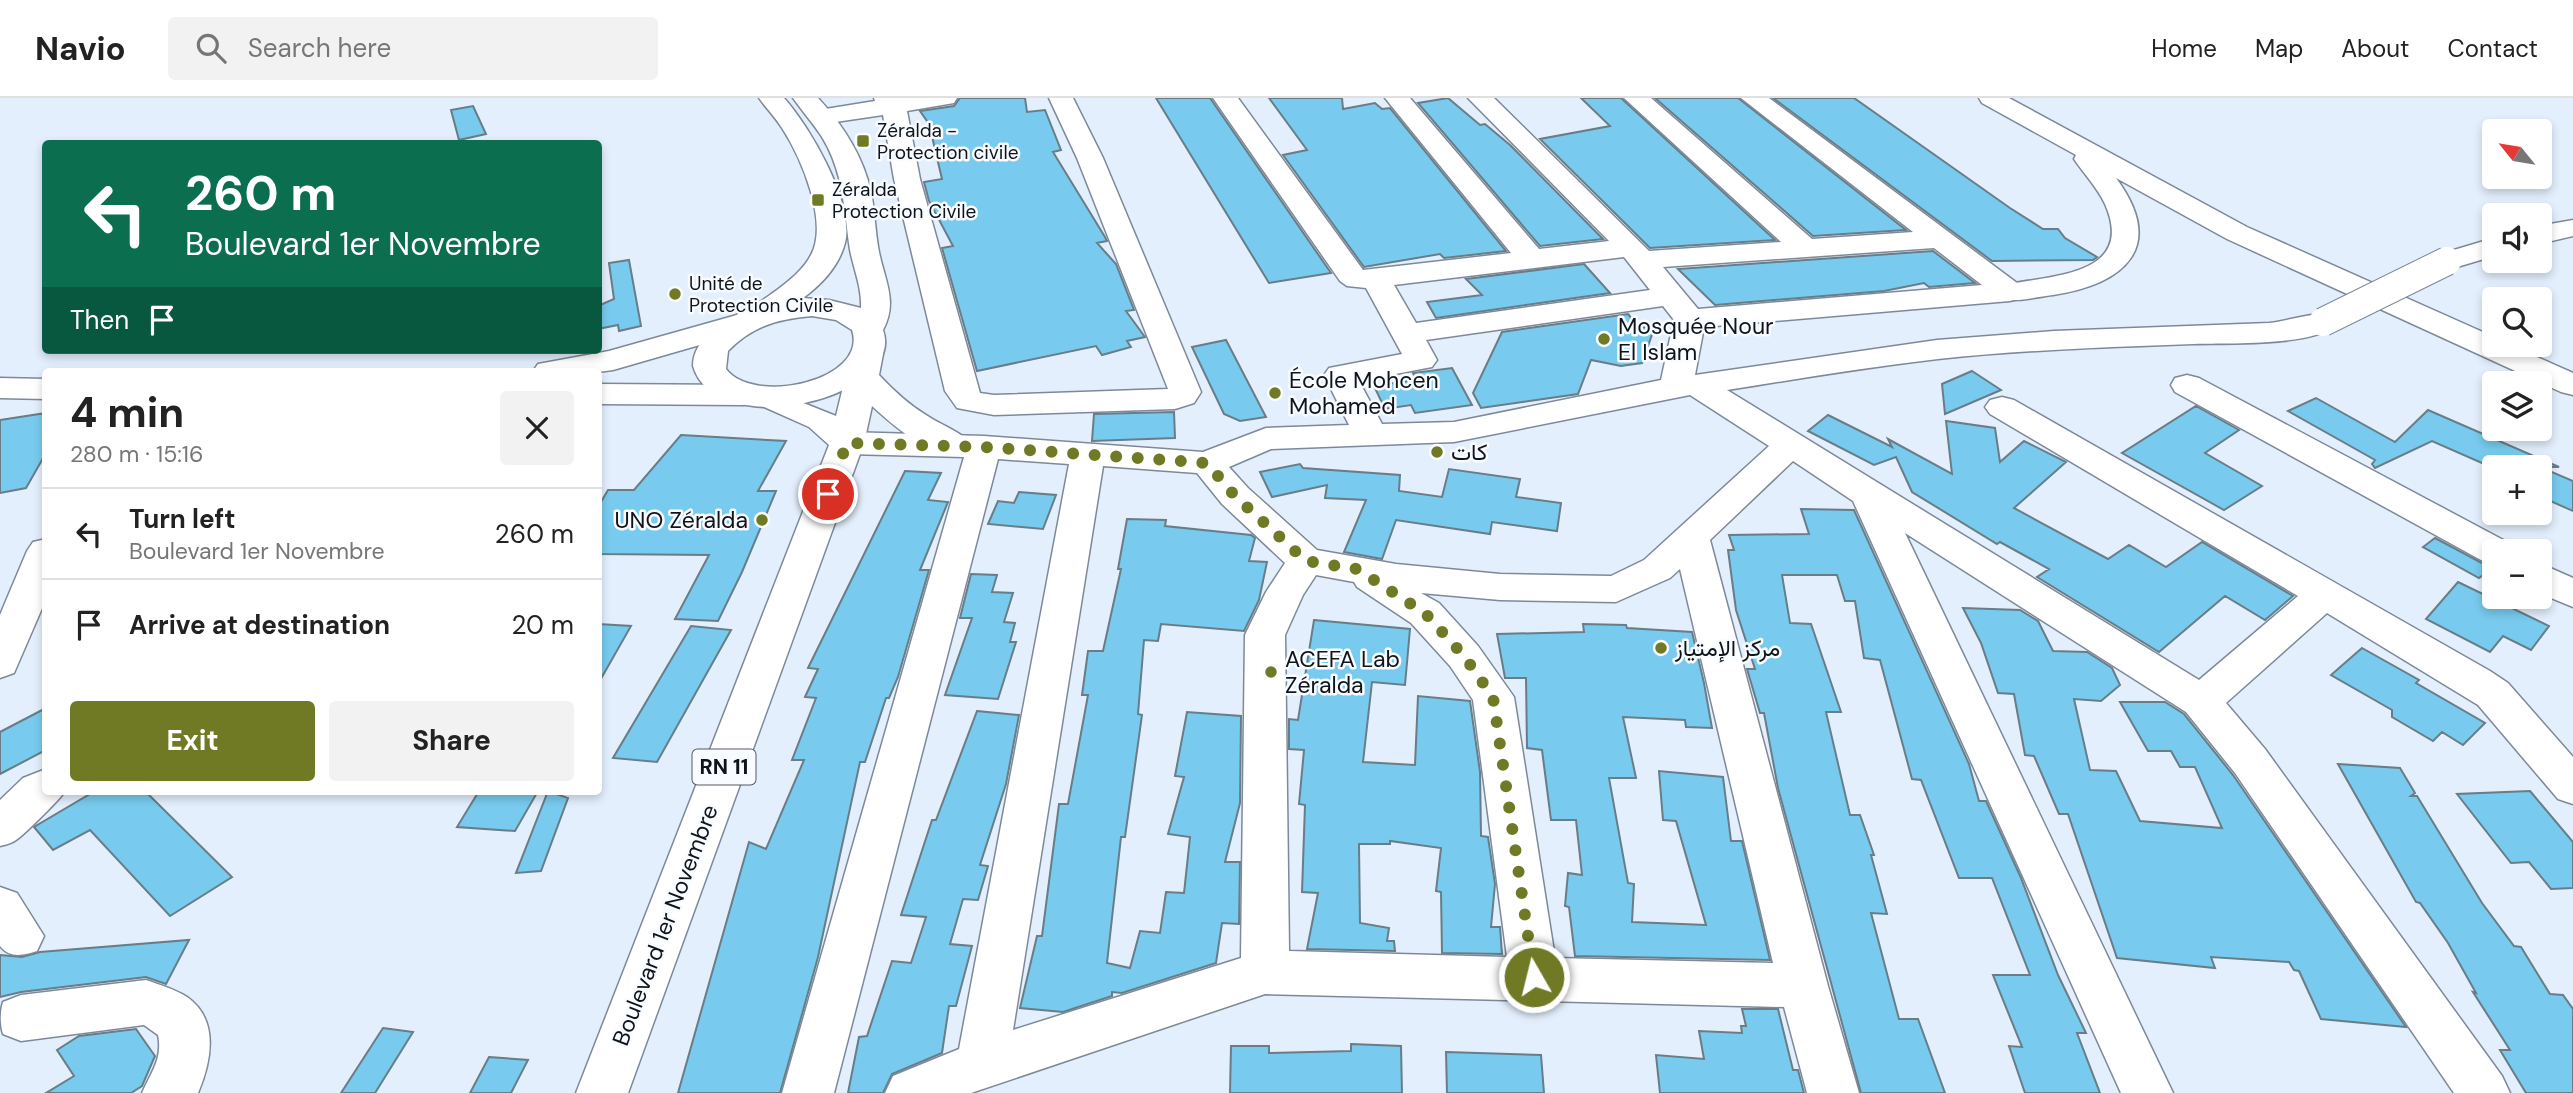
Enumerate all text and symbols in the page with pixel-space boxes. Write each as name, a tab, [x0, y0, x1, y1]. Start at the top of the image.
search box	[168, 17, 658, 80]
text: Navio	[35, 27, 126, 70]
icon: search	[192, 29, 230, 67]
text: Search here	[248, 31, 391, 65]
text: Home	[2151, 33, 2217, 64]
text: Map	[2255, 33, 2303, 64]
text: About	[2341, 33, 2410, 64]
text: Contact	[2448, 33, 2538, 64]
place label: Zéralda - Protection civile	[877, 118, 1018, 165]
north arrow	[2482, 119, 2552, 189]
map controls	[2482, 119, 2552, 609]
marker: Zéralda - Protection civile	[855, 133, 871, 149]
text: 260 m	[185, 161, 336, 225]
icon: left	[70, 168, 161, 259]
place label: Zéralda Protection Civile	[832, 177, 976, 224]
marker: Zéralda Protection Civile	[810, 192, 826, 208]
button: sound	[2482, 203, 2552, 273]
text: Boulevard 1er Novembre	[185, 223, 541, 265]
place label: Unité de Protection Civile	[689, 271, 833, 318]
marker: Unité de Protection Civile	[667, 286, 683, 302]
button: search	[2482, 287, 2552, 357]
icon: arrive	[143, 301, 181, 339]
text: Then	[70, 303, 129, 337]
place label: Mosquée Nour El Islam	[1618, 311, 1774, 367]
marker: Mosquée Nour El Islam	[1596, 331, 1612, 347]
place label: École Mohcen Mohamed	[1289, 365, 1439, 421]
button: layers	[2482, 371, 2552, 441]
text: 4 min	[70, 385, 184, 440]
marker: École Mohcen Mohamed	[1267, 385, 1283, 401]
button: close	[500, 391, 574, 465]
place label: كات	[1451, 437, 1487, 467]
text: 280 m · 15:16	[70, 439, 203, 469]
marker: كات	[1429, 444, 1445, 460]
button: +	[2482, 455, 2552, 525]
pin	[798, 464, 858, 524]
icon: arrive	[809, 475, 847, 513]
text: Turn left	[129, 502, 236, 536]
place label: UNO Zéralda	[615, 505, 748, 535]
marker: UNO Zéralda	[754, 512, 770, 528]
icon: left	[70, 515, 108, 553]
text: 260 m	[495, 517, 574, 551]
text: Boulevard 1er Novembre	[129, 536, 385, 566]
button: −	[2482, 539, 2552, 609]
icon: arrive	[70, 606, 108, 644]
text: Arrive at destination	[129, 608, 390, 642]
text: 20 m	[511, 608, 574, 642]
place label: مركز الإمتياز	[1674, 633, 1780, 663]
marker: مركز الإمتياز	[1653, 640, 1669, 656]
place label: ACEFA Lab Zéralda	[1285, 644, 1400, 700]
marker: ACEFA Lab Zéralda	[1263, 664, 1279, 680]
button: Exit	[70, 701, 315, 781]
button: Share	[329, 701, 574, 781]
road number: RN 11	[692, 750, 756, 784]
street label: Boulevard 1er Novembre	[605, 800, 725, 1050]
position arrow	[1497, 940, 1571, 1014]

